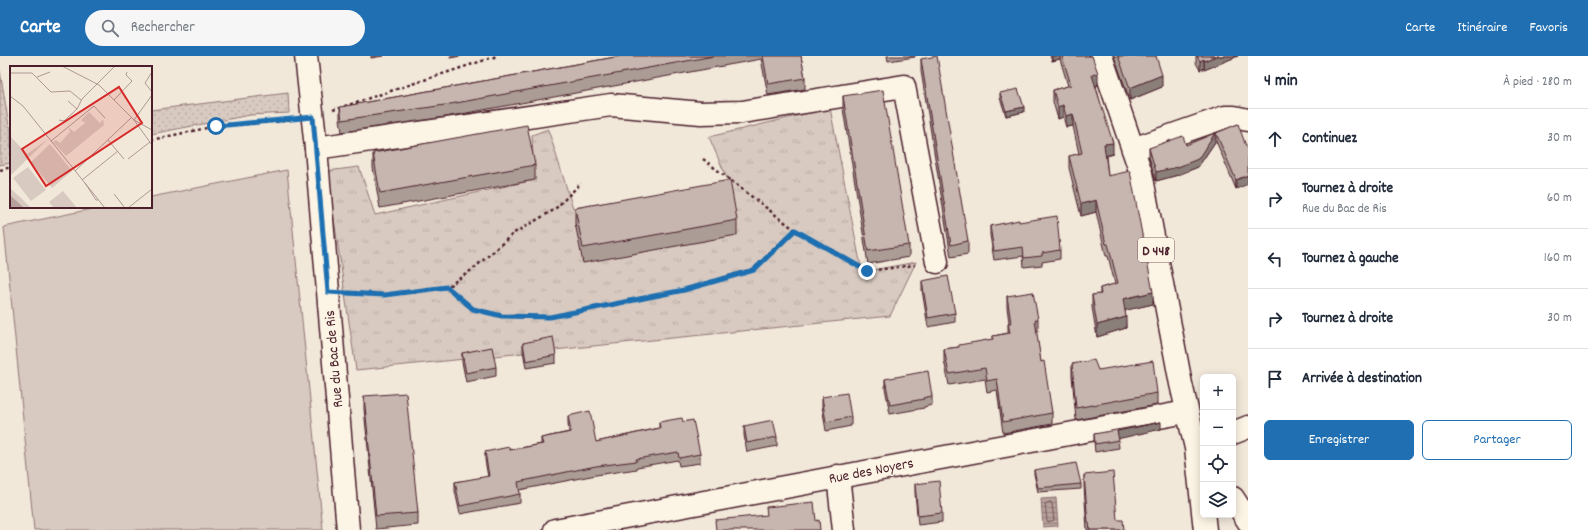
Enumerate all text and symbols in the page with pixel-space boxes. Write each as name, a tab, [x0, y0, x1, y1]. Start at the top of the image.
search box	[85, 10, 365, 46]
text: Carte	[20, 15, 61, 42]
icon: search	[99, 17, 121, 39]
text: Rechercher	[131, 17, 195, 39]
text: Carte	[1405, 18, 1435, 38]
text: Itinéraire	[1457, 18, 1507, 38]
text: Favoris	[1529, 18, 1568, 38]
inset map	[10, 66, 152, 208]
text: 4 min	[1264, 70, 1298, 94]
text: À pied · 280 m	[1503, 73, 1572, 92]
route start	[207, 117, 225, 135]
icon: ahead	[1264, 128, 1286, 150]
text: Continuez	[1302, 128, 1357, 150]
text: 30 m	[1547, 129, 1572, 148]
text: Tournez à droite	[1302, 178, 1393, 200]
icon: right	[1264, 188, 1286, 210]
text: 60 m	[1547, 189, 1572, 208]
text: Rue du Bac de Ris	[1302, 200, 1387, 219]
road number: D 448	[1138, 238, 1174, 262]
icon: left	[1264, 248, 1286, 270]
text: Tournez à gauche	[1302, 248, 1399, 270]
text: 160 m	[1544, 249, 1572, 268]
route end	[858, 262, 876, 280]
icon: right	[1264, 308, 1286, 330]
text: Tournez à droite	[1302, 308, 1393, 330]
street label: Rue du Bac de Ris	[320, 309, 350, 408]
text: 30 m	[1547, 309, 1572, 328]
icon: arrive	[1264, 368, 1286, 390]
text: Arrivée à destination	[1302, 368, 1422, 390]
map controls	[1200, 374, 1236, 518]
button: +	[1200, 374, 1236, 410]
button: −	[1200, 410, 1236, 446]
button: Enregistrer	[1264, 420, 1414, 460]
button: Partager	[1422, 420, 1572, 460]
button: locate	[1200, 446, 1236, 482]
street label: Rue des Noyers	[827, 453, 916, 491]
button: layers	[1200, 482, 1236, 518]

